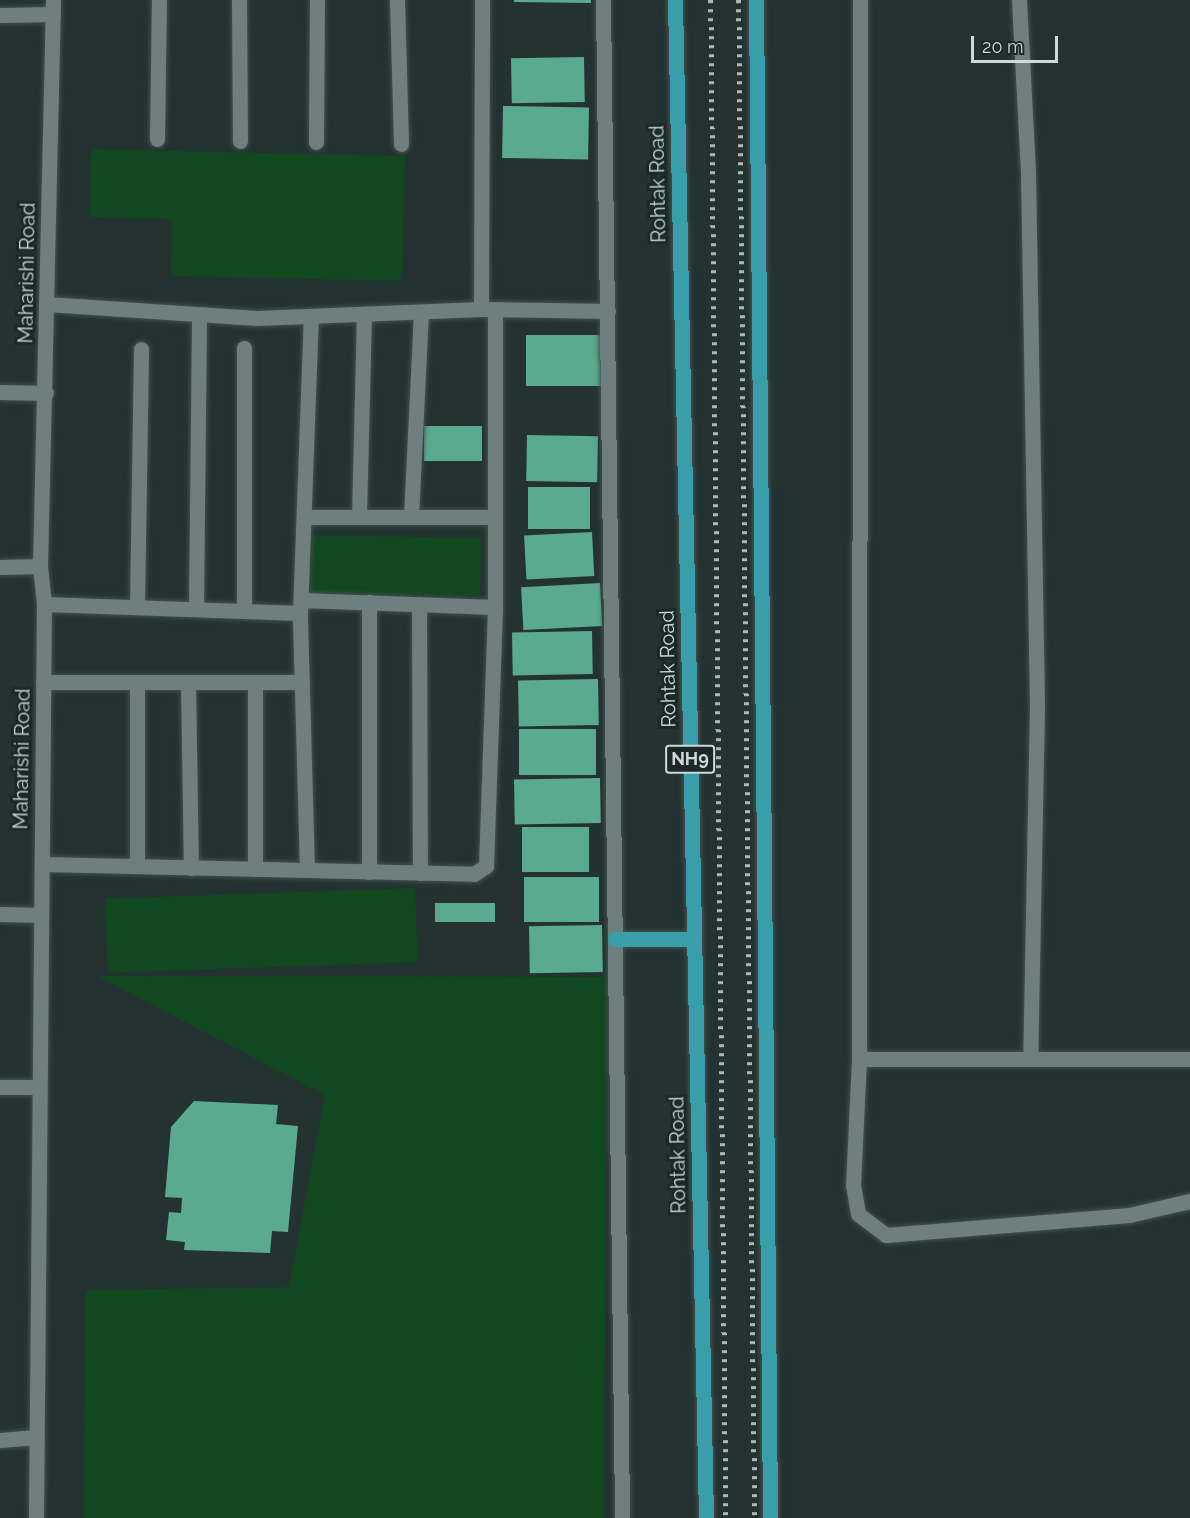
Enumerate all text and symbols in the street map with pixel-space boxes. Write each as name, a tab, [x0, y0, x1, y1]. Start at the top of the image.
scale bar	[974, 24, 1061, 62]
text: 20 m	[982, 36, 1024, 57]
street label: Rohtak Road	[645, 125, 671, 243]
street label: Maharishi Road	[14, 202, 40, 344]
street label: Rohtak Road	[655, 610, 681, 728]
street label: Maharishi Road	[9, 688, 35, 830]
road number: NH9	[664, 744, 716, 774]
street label: Rohtak Road	[665, 1096, 691, 1214]

